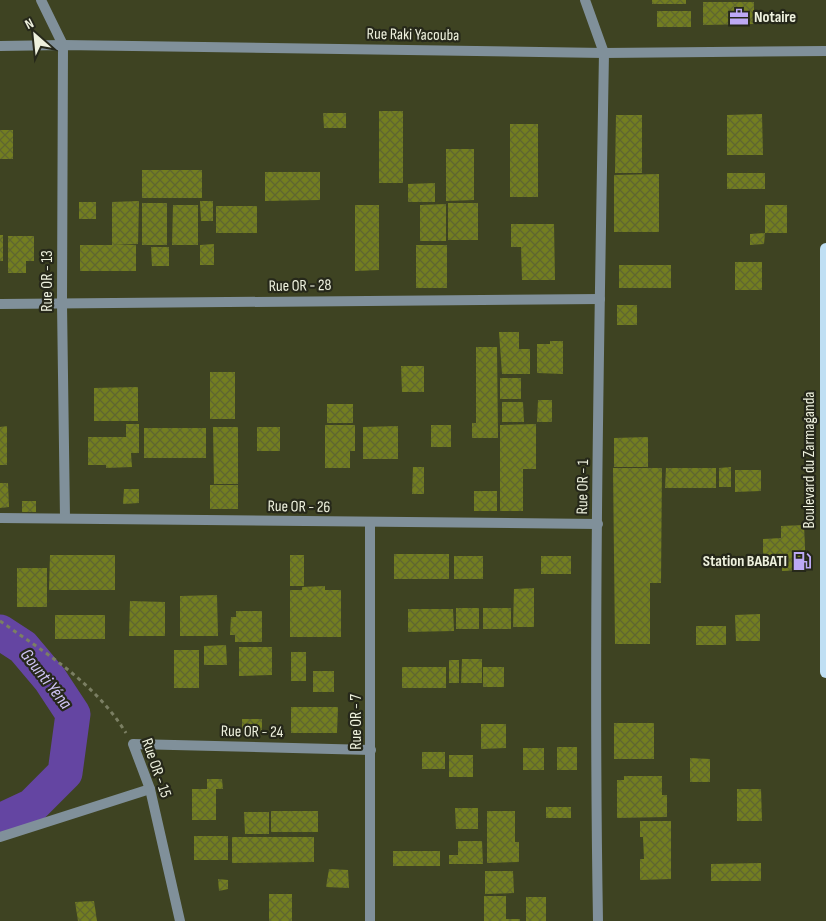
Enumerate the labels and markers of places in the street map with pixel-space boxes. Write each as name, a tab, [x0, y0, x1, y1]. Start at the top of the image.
office icon: Notaire	[728, 6, 750, 28]
place label: Notaire	[754, 8, 796, 27]
fuel station icon: Station BABATI	[791, 550, 813, 572]
place label: Station BABATI	[703, 552, 787, 571]

